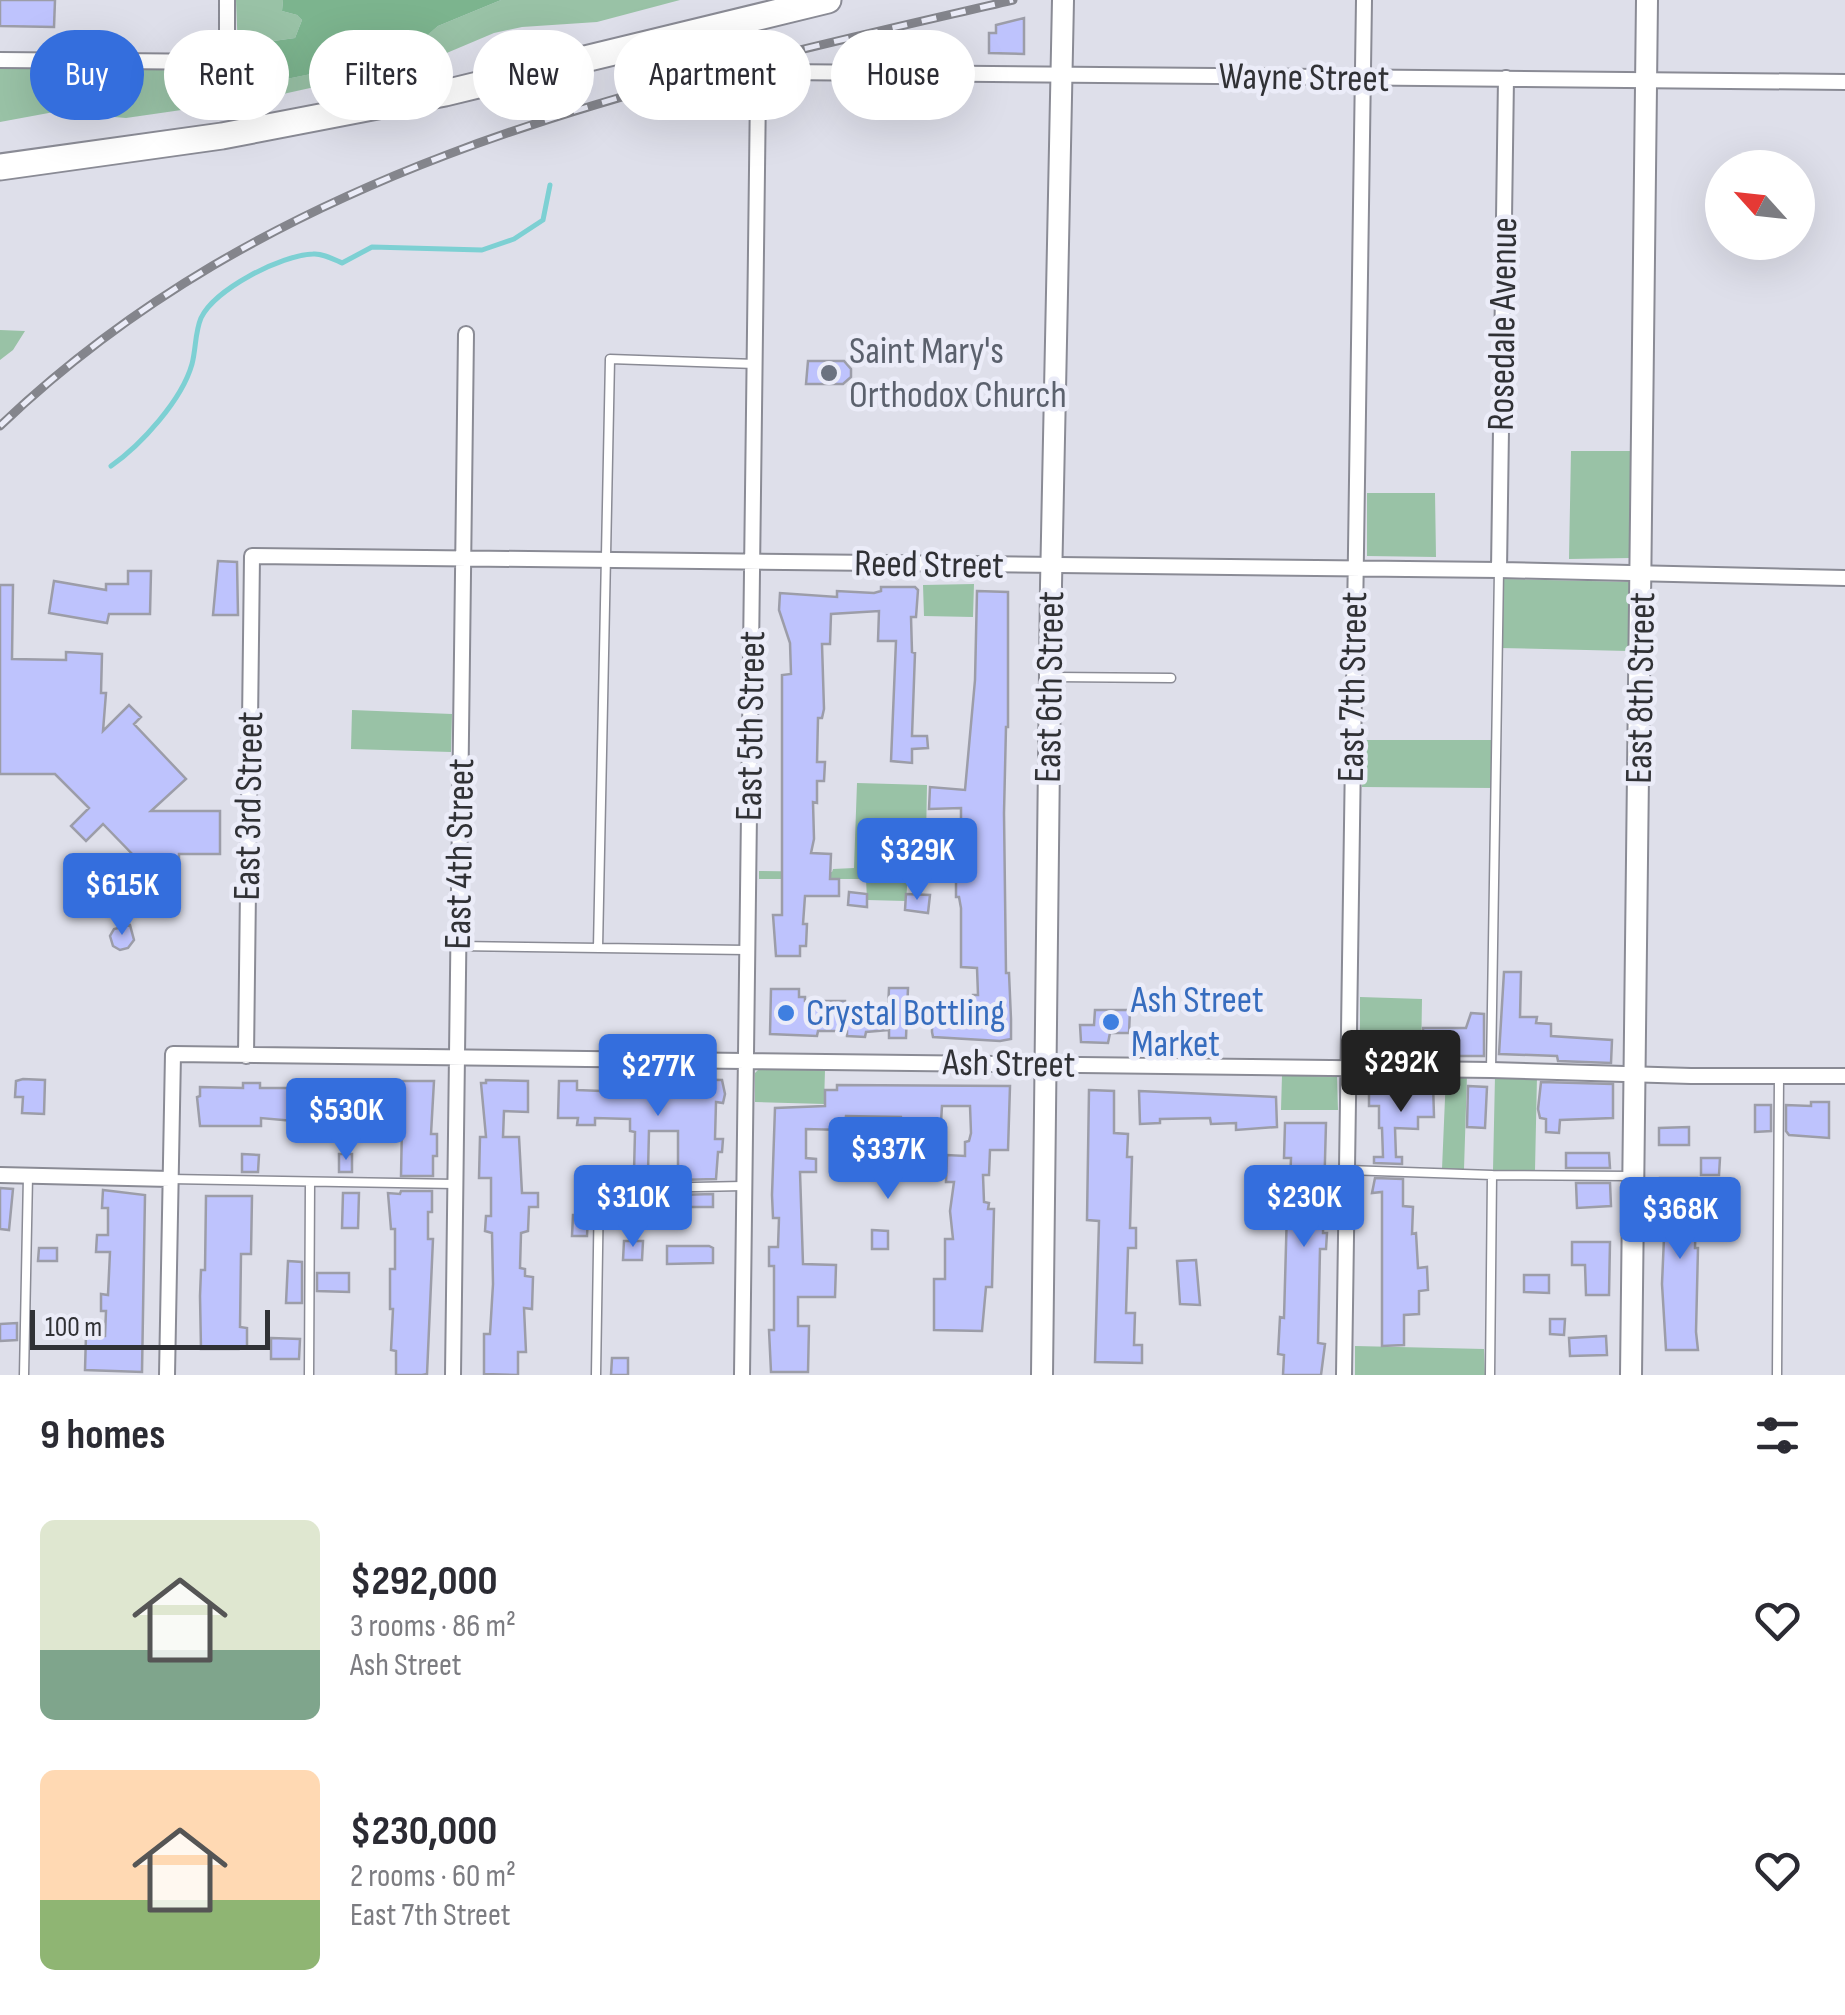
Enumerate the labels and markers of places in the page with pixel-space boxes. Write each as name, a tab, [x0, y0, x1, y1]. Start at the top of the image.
place label: Saint Mary's Orthodox Church	[849, 329, 1067, 418]
marker: Saint Mary's Orthodox Church	[818, 362, 840, 384]
pin: $329K	[847, 818, 987, 903]
pin: $615K	[52, 853, 192, 938]
place label: Ash Street Market	[1130, 978, 1264, 1067]
place label: Crystal Bottling	[806, 991, 1005, 1036]
marker: Crystal Bottling	[775, 1002, 797, 1024]
marker: Ash Street Market	[1100, 1011, 1122, 1033]
pin: $292K	[1331, 1030, 1471, 1115]
pin: $277K	[588, 1034, 728, 1119]
pin: $530K	[276, 1078, 416, 1163]
pin: $337K	[818, 1117, 958, 1202]
pin: $310K	[563, 1165, 703, 1250]
pin: $230K	[1234, 1165, 1374, 1250]
pin: $368K	[1610, 1177, 1750, 1262]

